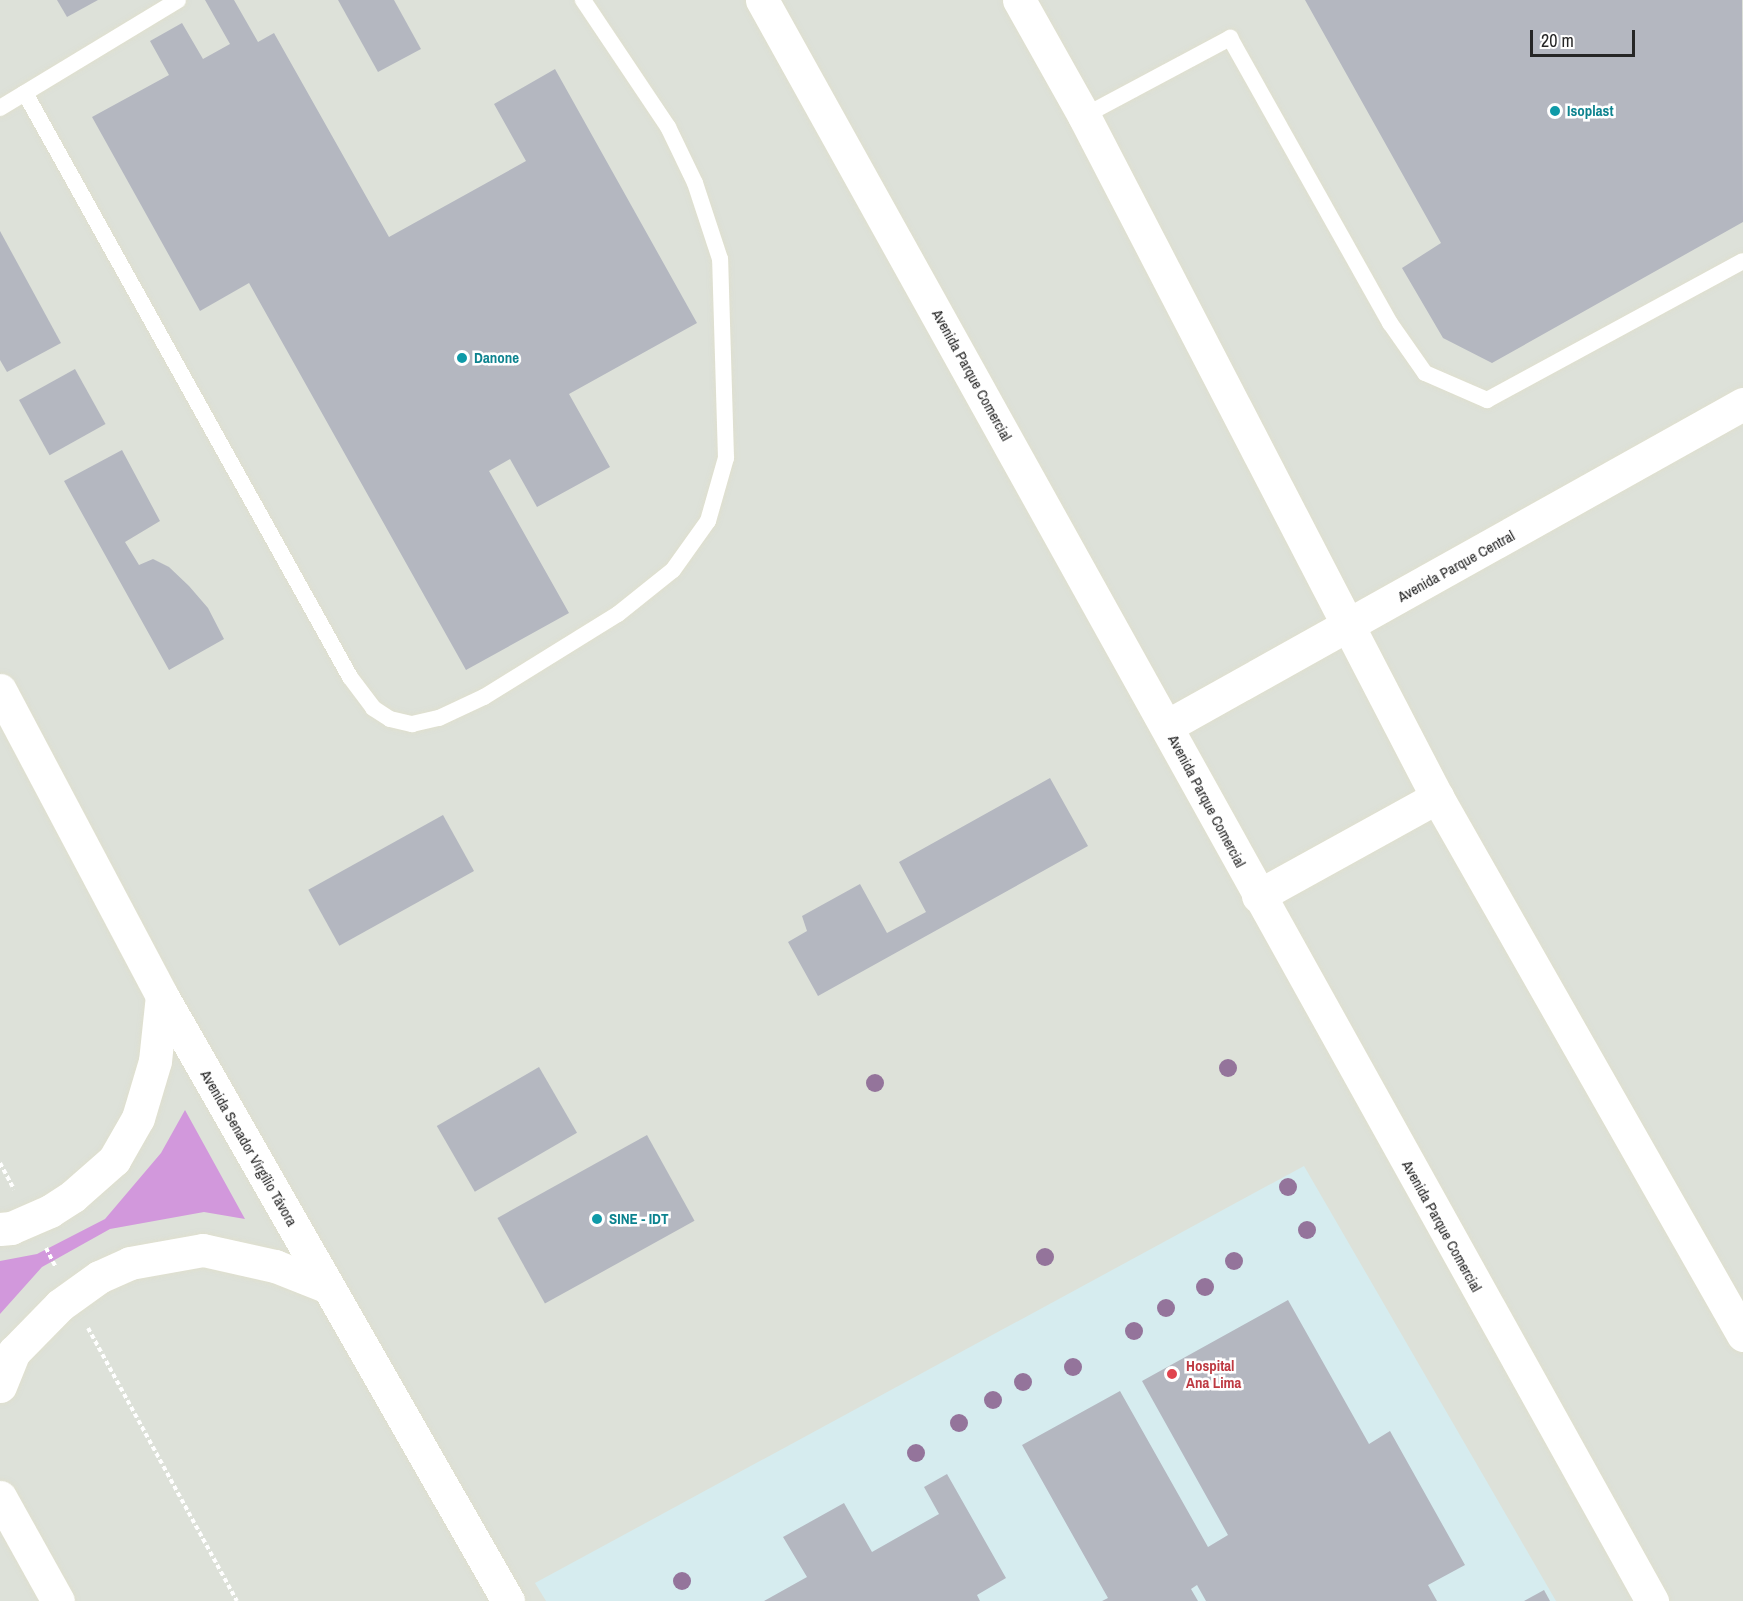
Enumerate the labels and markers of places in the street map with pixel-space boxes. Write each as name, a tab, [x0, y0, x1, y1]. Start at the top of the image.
place label: Isoplast	[1567, 102, 1613, 120]
marker: Isoplast	[1548, 104, 1562, 118]
place label: Danone	[474, 349, 519, 367]
marker: Danone	[455, 351, 469, 365]
place label: SINE - IDT	[609, 1210, 668, 1228]
marker: SINE - IDT	[590, 1212, 604, 1226]
place label: Hospital Ana Lima	[1186, 1356, 1241, 1391]
marker: Hospital Ana Lima	[1163, 1365, 1181, 1383]

